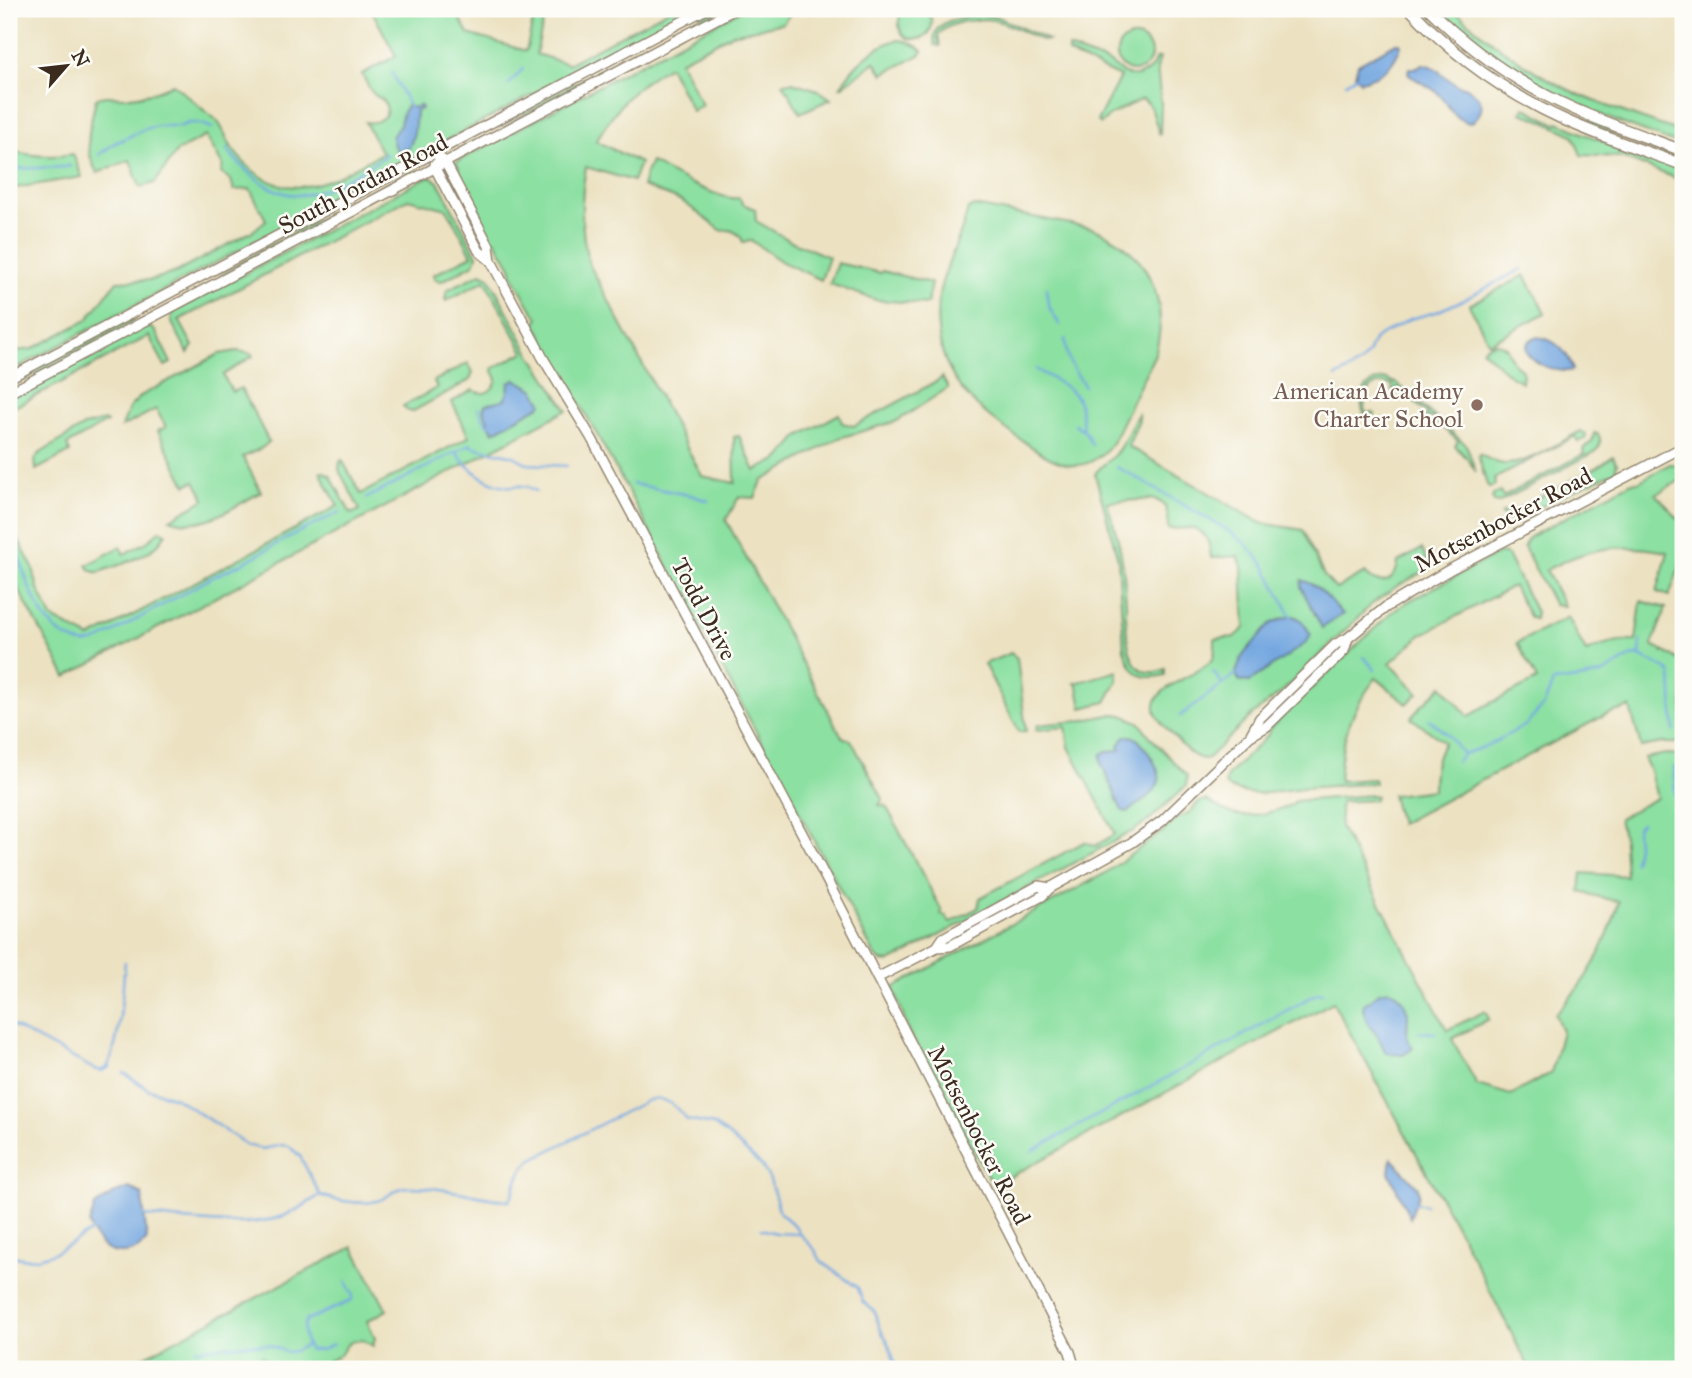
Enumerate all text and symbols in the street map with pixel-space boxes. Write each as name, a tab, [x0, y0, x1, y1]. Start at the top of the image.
north arrow	[32, 32, 102, 102]
text: N	[67, 46, 95, 71]
street label: South Jordan Road	[273, 127, 453, 241]
place label: American Academy Charter School	[1273, 376, 1464, 434]
marker: American Academy Charter School	[1469, 397, 1485, 413]
street label: Motsenbocker Road	[1409, 460, 1597, 580]
street label: Todd Drive	[665, 553, 743, 665]
street label: Motsenbocker Road	[921, 1040, 1037, 1230]

